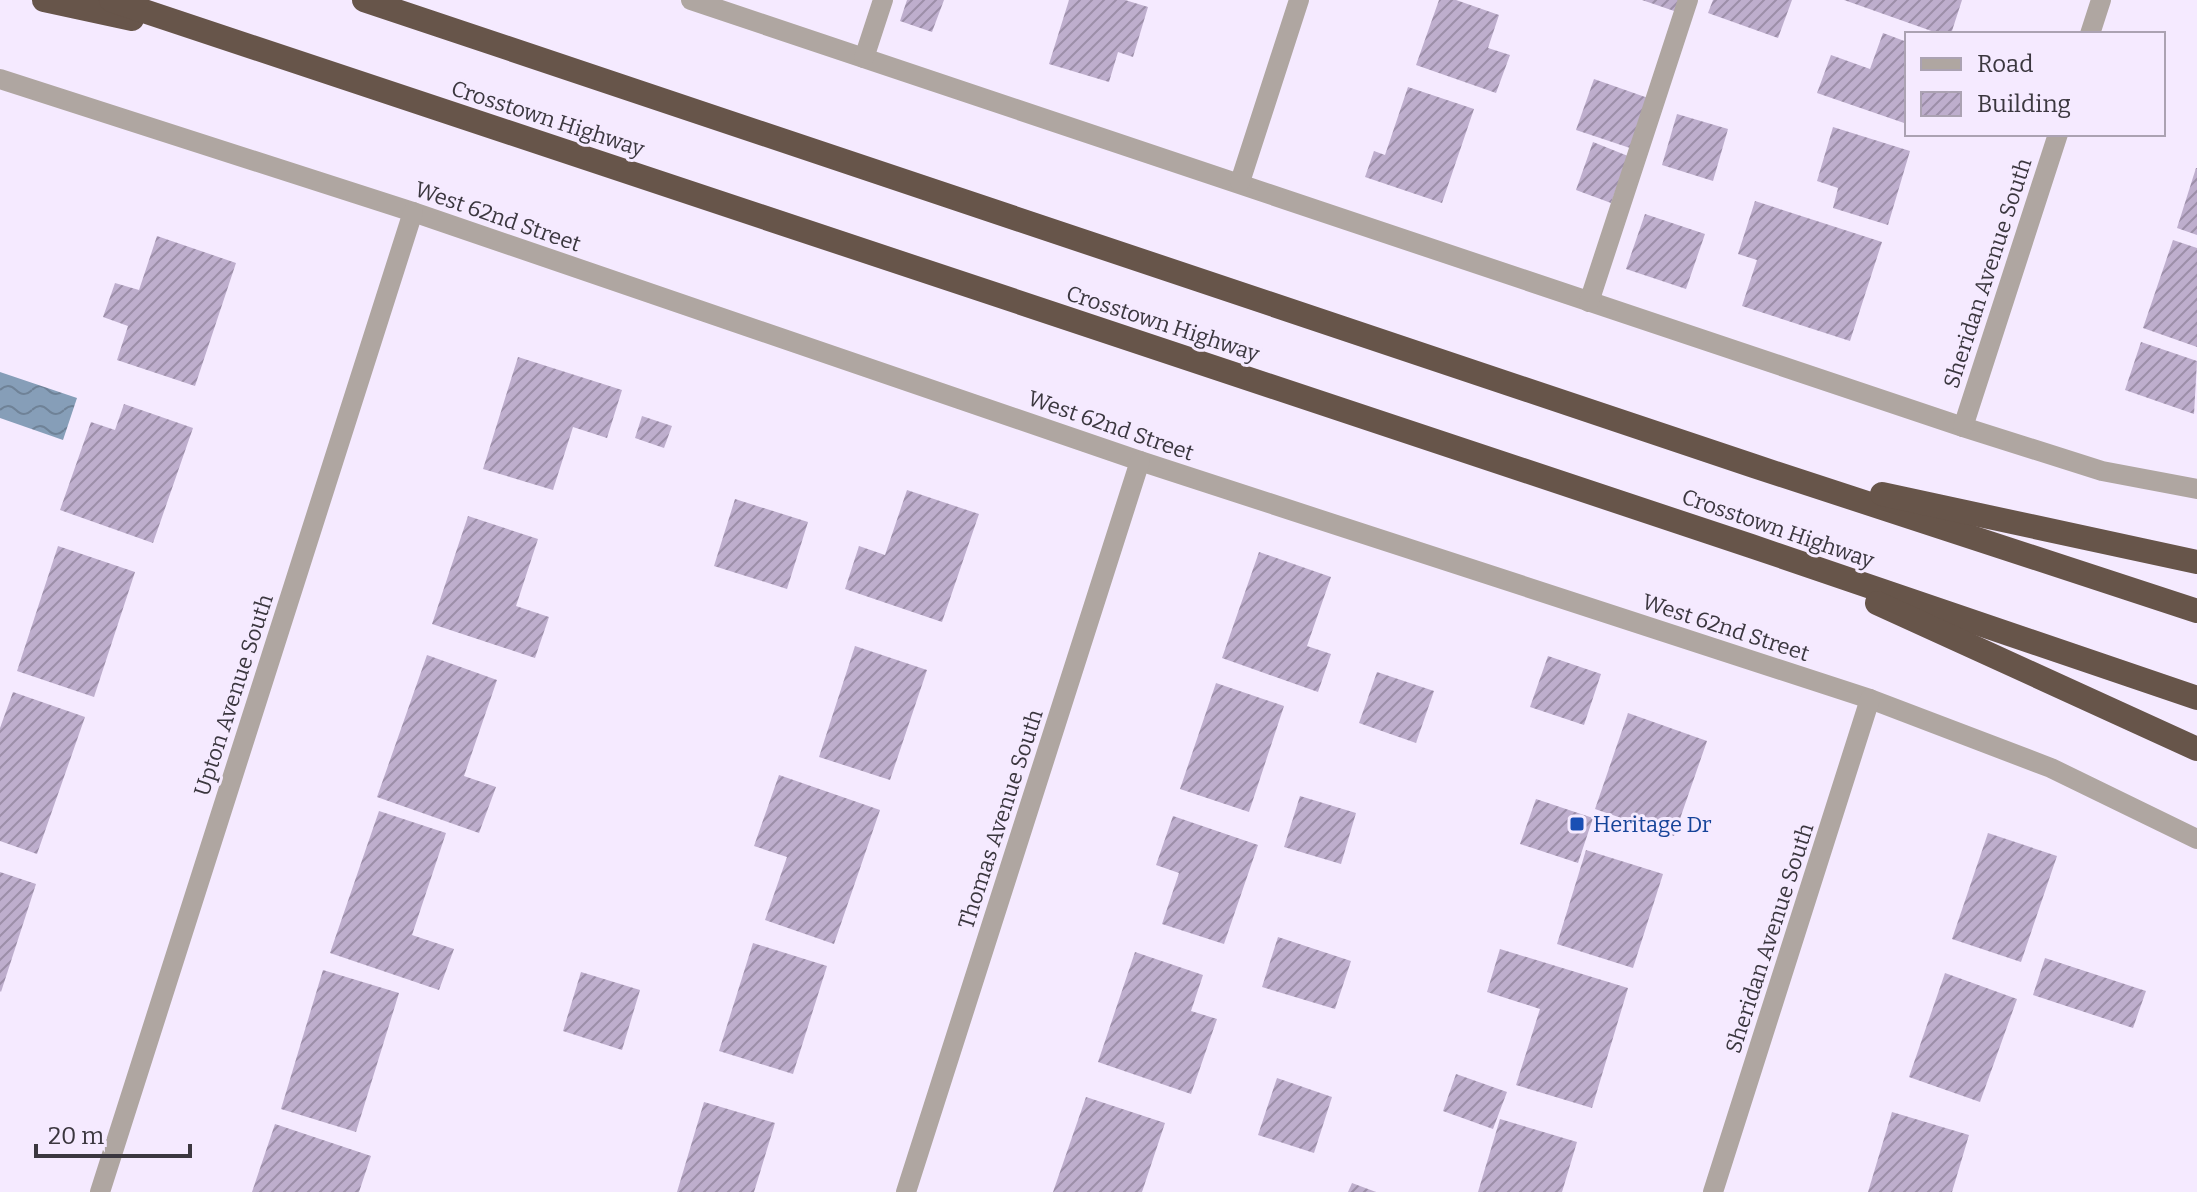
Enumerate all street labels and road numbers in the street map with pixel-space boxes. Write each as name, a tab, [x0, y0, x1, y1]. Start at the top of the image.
street label: Crosstown Highway	[448, 75, 648, 163]
street label: Sheridan Avenue South	[1937, 154, 2038, 392]
street label: West 62nd Street	[411, 175, 585, 258]
street label: Crosstown Highway	[1063, 280, 1263, 368]
street label: West 62nd Street	[1024, 384, 1198, 467]
street label: Crosstown Highway	[1678, 483, 1878, 574]
street label: West 62nd Street	[1639, 588, 1813, 667]
street label: Upton Avenue South	[188, 591, 279, 799]
street label: Thomas Avenue South	[952, 706, 1049, 932]
street label: Sheridan Avenue South	[1719, 819, 1820, 1057]

